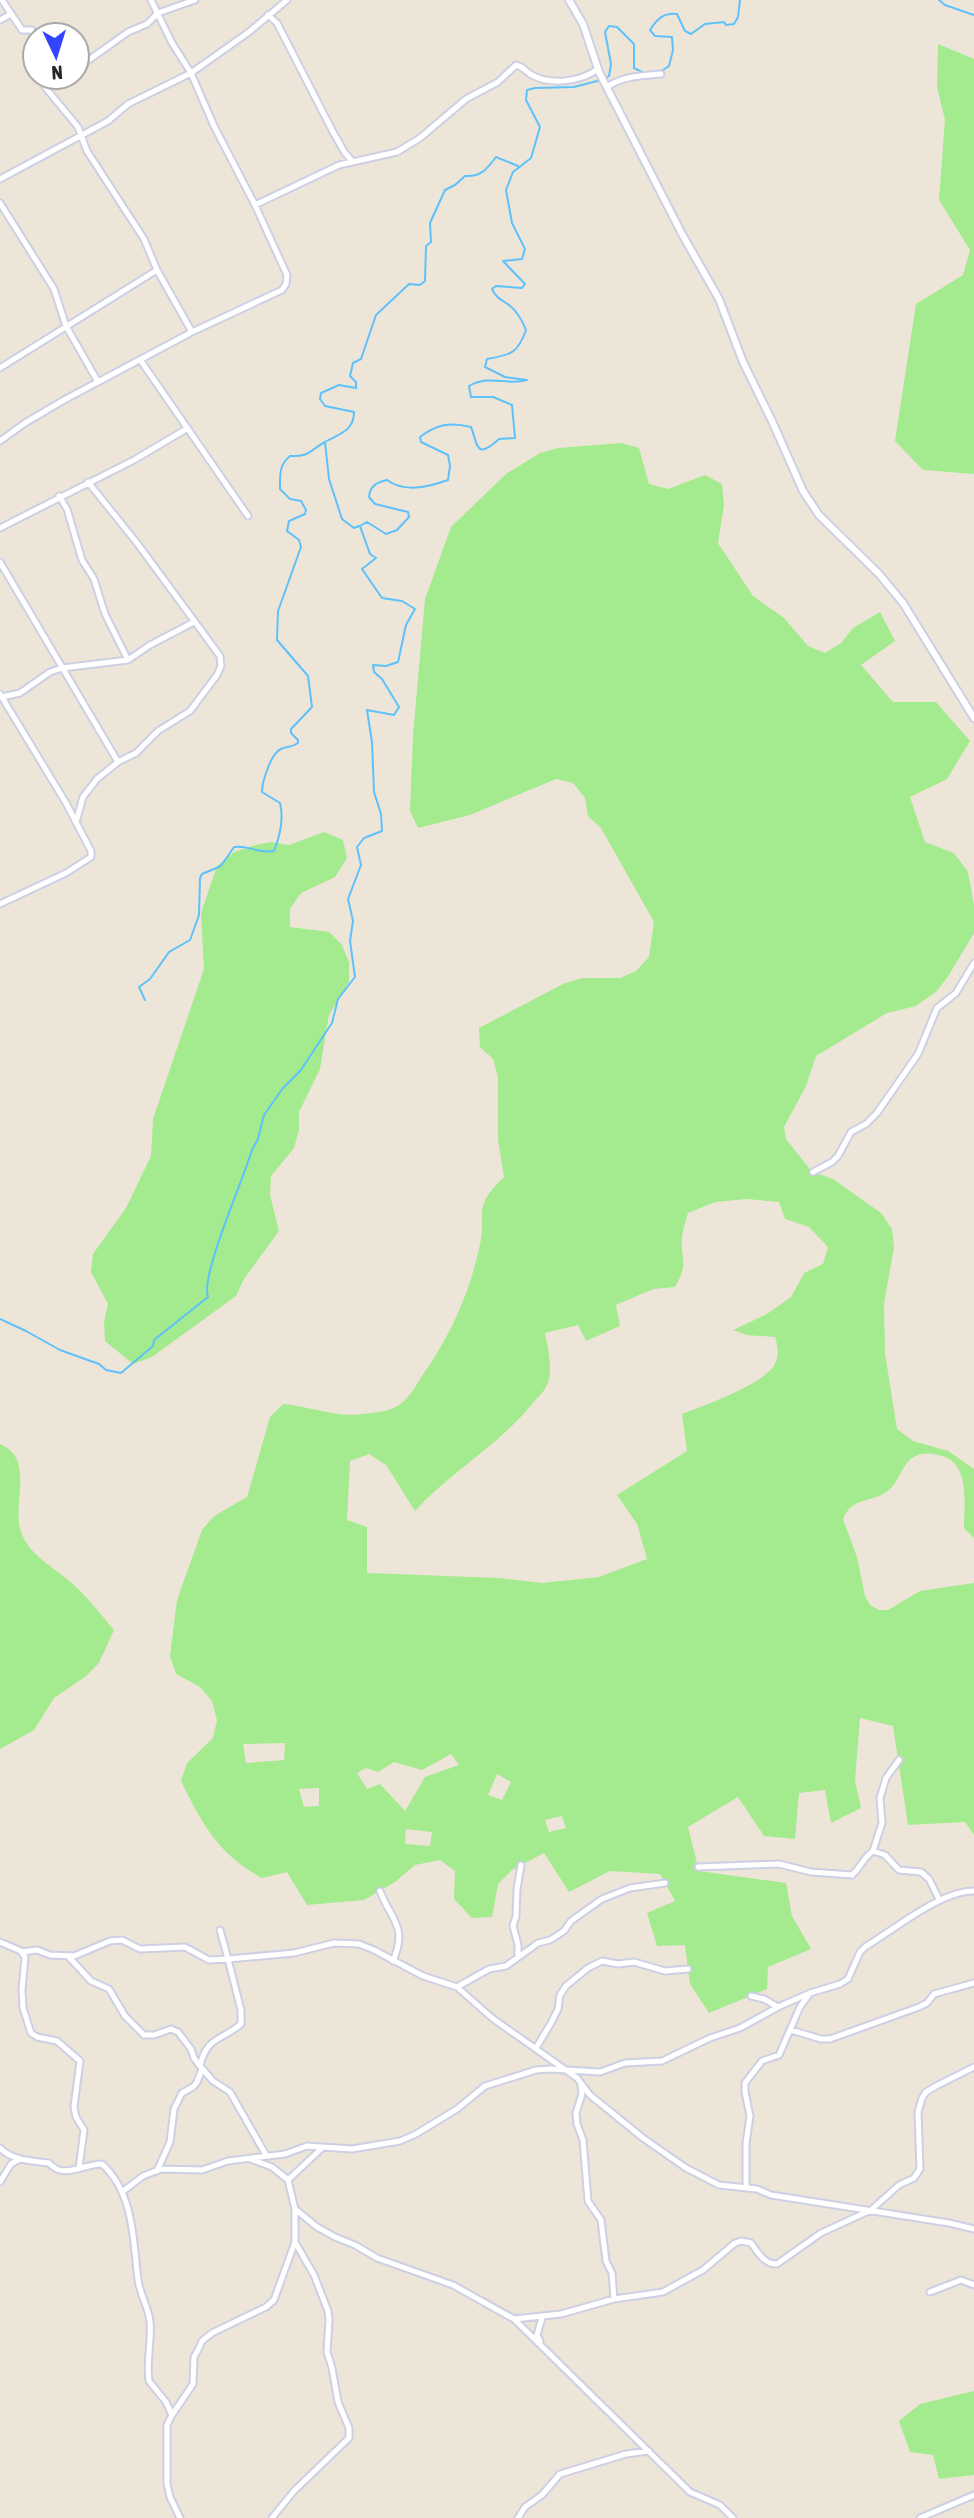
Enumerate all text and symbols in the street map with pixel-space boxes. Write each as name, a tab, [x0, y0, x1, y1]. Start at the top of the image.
north arrow	[21, 21, 91, 91]
text: N	[51, 62, 64, 84]

